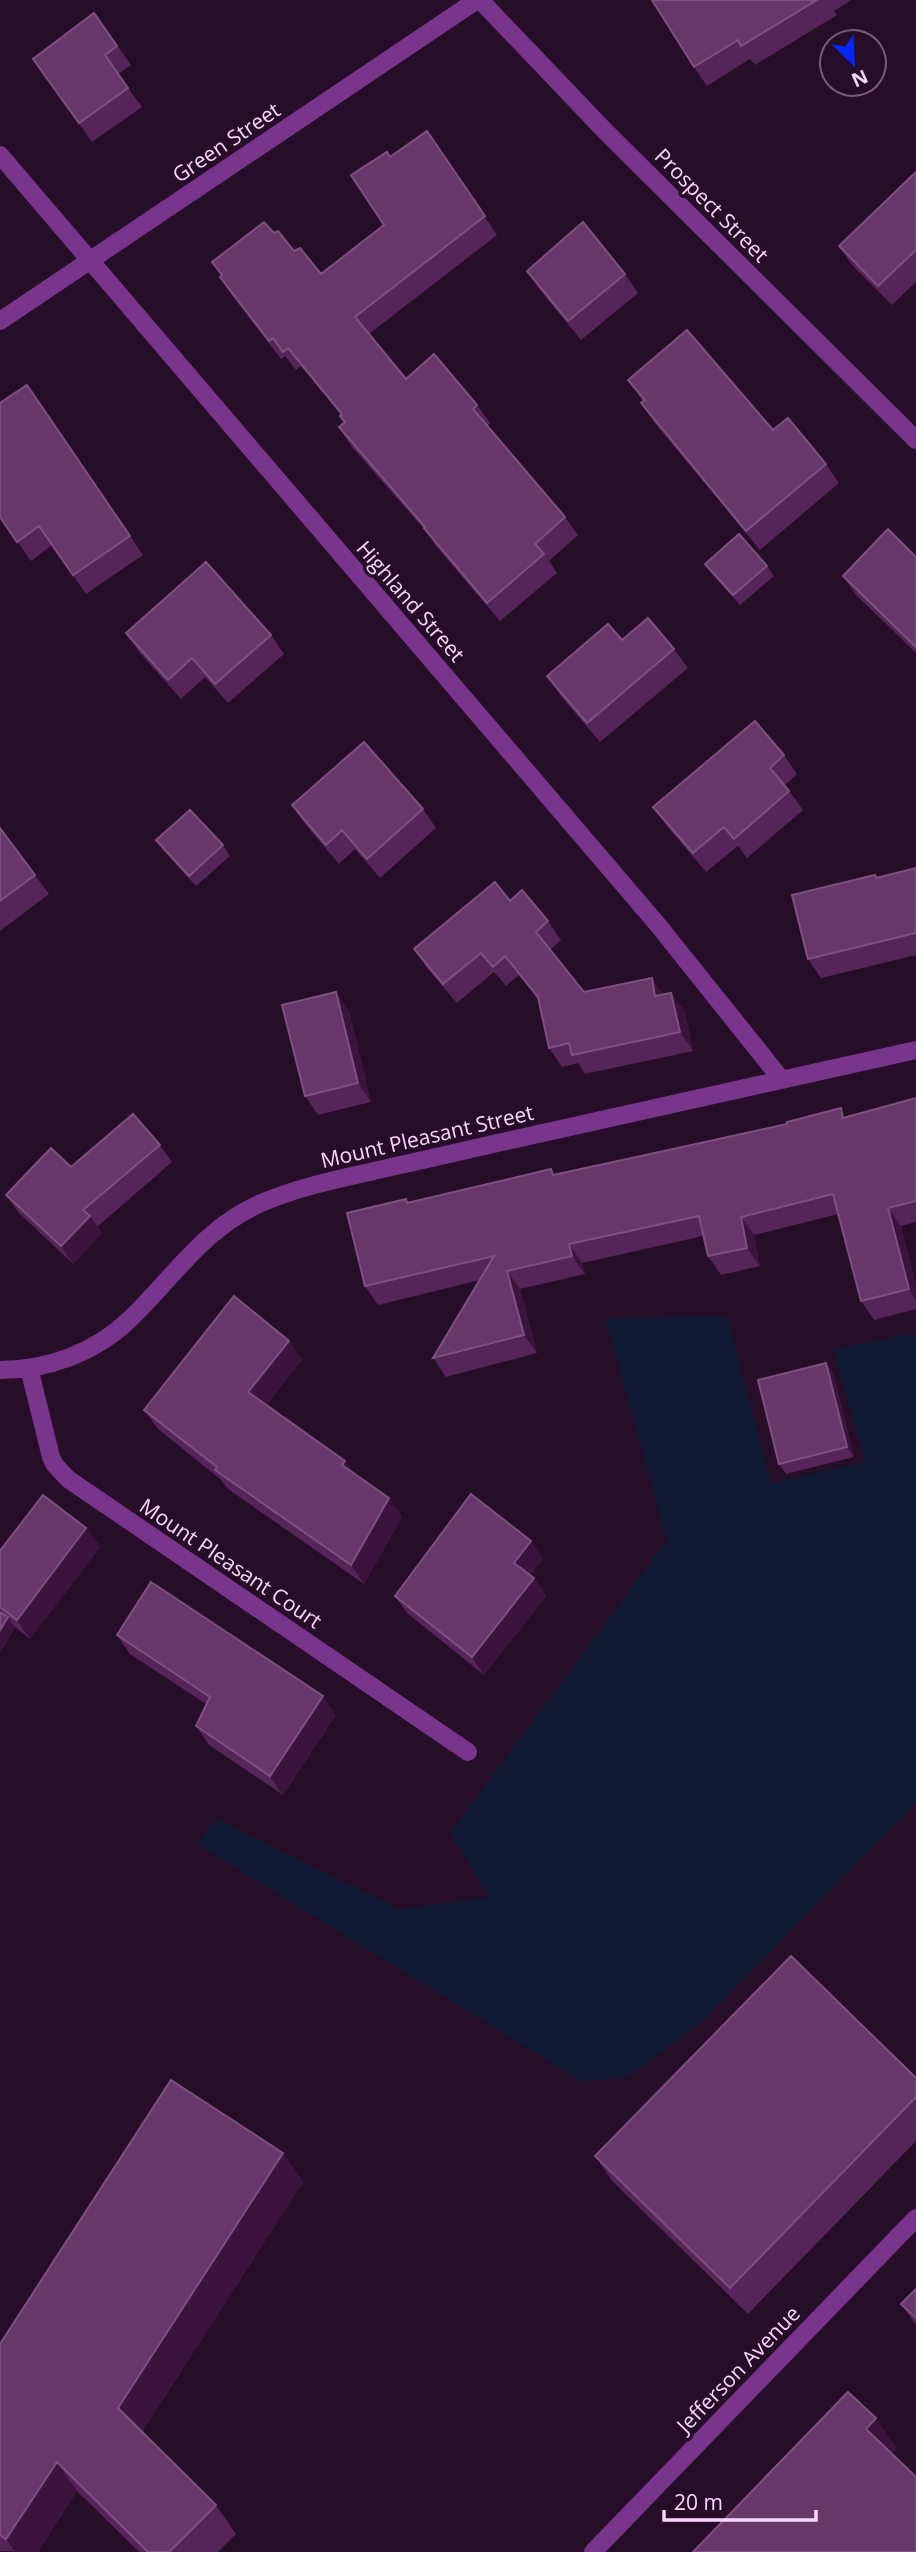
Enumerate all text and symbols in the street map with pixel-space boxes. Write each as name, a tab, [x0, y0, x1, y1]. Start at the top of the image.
north arrow	[818, 28, 888, 98]
text: N	[848, 64, 872, 94]
street label: Green Street	[167, 96, 285, 188]
street label: Prospect Street	[649, 142, 775, 268]
street label: Highland Street	[351, 535, 471, 667]
street label: Mount Pleasant Street	[318, 1098, 536, 1174]
street label: Mount Pleasant Court	[134, 1492, 328, 1634]
street label: Jefferson Avenue	[669, 2300, 806, 2440]
scale bar	[664, 2478, 816, 2522]
text: 20 m	[674, 2488, 723, 2516]

